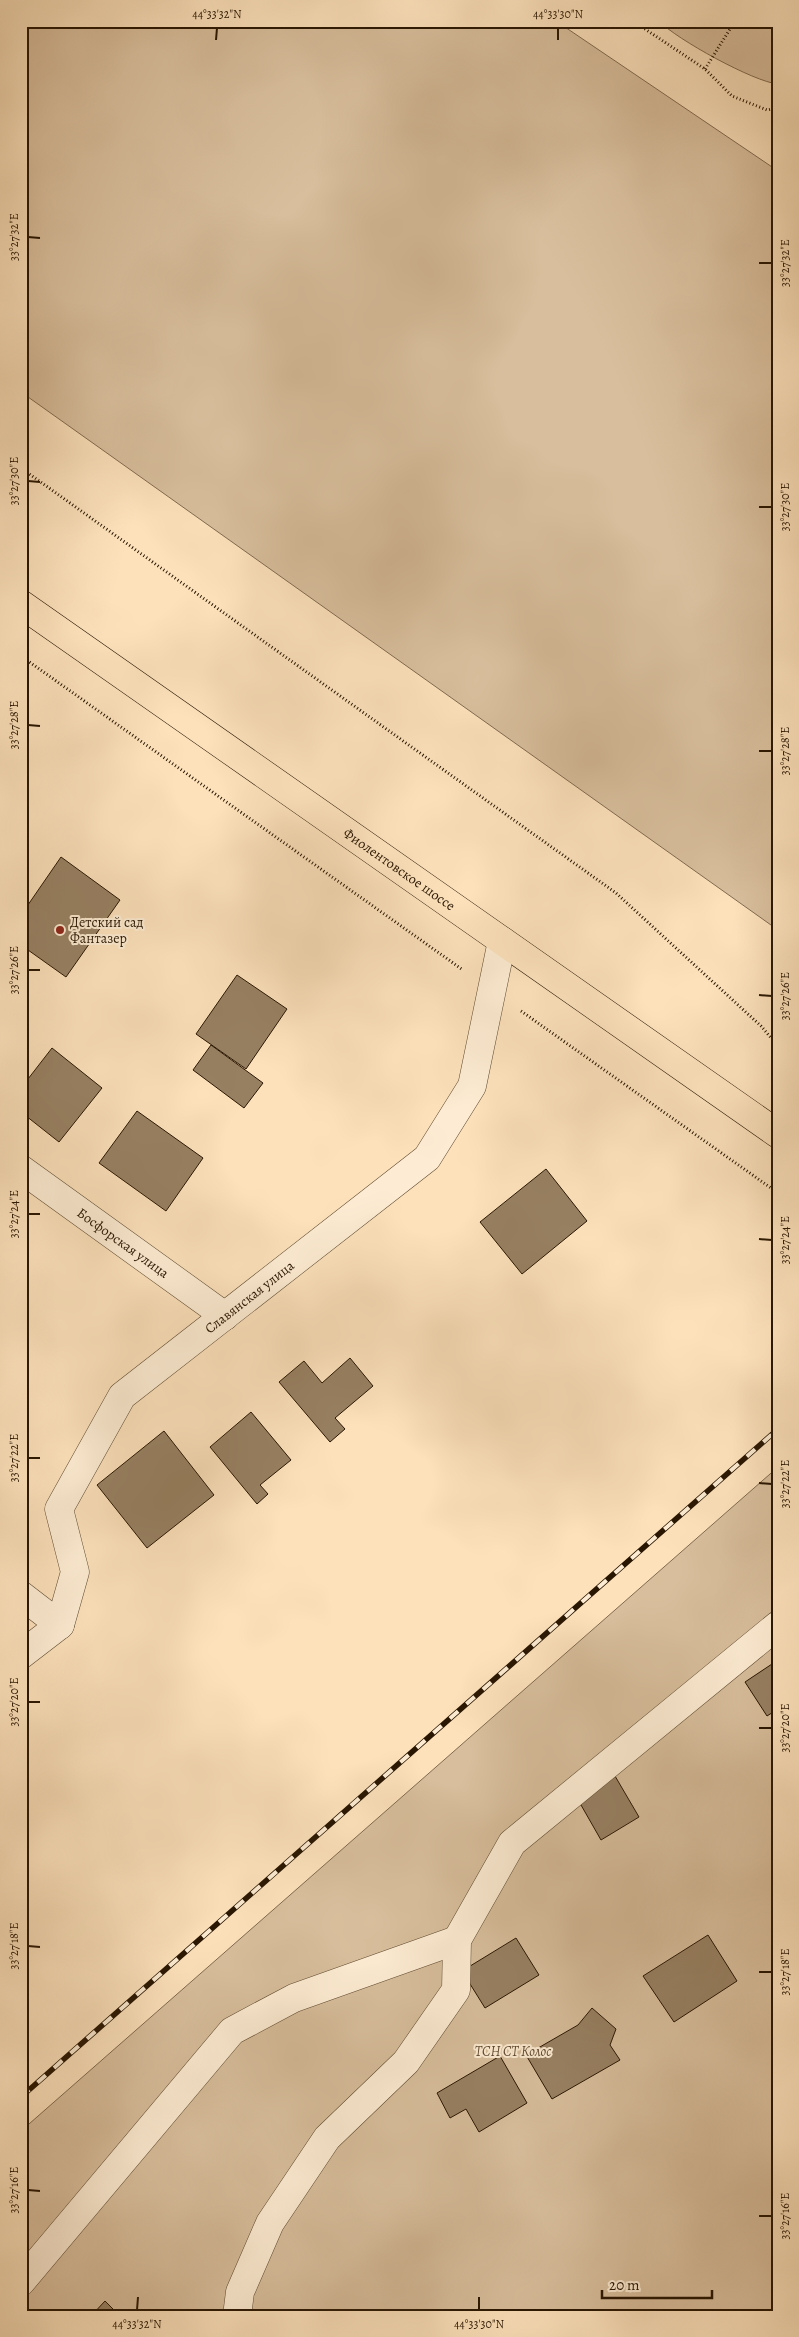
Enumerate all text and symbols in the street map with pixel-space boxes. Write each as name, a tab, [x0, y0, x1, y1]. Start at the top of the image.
text: 44°33'32"N	[192, 6, 242, 22]
text: 44°33'30"N	[533, 6, 583, 22]
text: 33°27'32"E	[6, 213, 22, 261]
text: 33°27'32"E	[777, 239, 793, 287]
text: 33°27'30"E	[6, 457, 22, 505]
text: 33°27'30"E	[777, 483, 793, 531]
text: 33°27'28"E	[6, 701, 22, 749]
text: 33°27'28"E	[777, 727, 793, 775]
street label: Фиолентовское шоссе	[340, 823, 459, 915]
place label: Детский сад Фантазер	[70, 913, 143, 948]
marker: Детский сад Фантазер	[54, 924, 66, 936]
text: 33°27'26"E	[6, 946, 22, 994]
text: 33°27'26"E	[777, 972, 793, 1020]
text: 33°27'24"E	[6, 1190, 22, 1238]
street label: Босфорская улица	[73, 1203, 173, 1283]
text: 33°27'24"E	[777, 1216, 793, 1264]
street label: Славянская улица	[201, 1256, 298, 1338]
text: 33°27'22"E	[6, 1434, 22, 1482]
text: 33°27'22"E	[777, 1460, 793, 1508]
text: 33°27'20"E	[6, 1677, 22, 1727]
text: 33°27'20"E	[777, 1703, 793, 1753]
text: 33°27'18"E	[6, 1922, 22, 1970]
text: 33°27'18"E	[777, 1948, 793, 1996]
park label: ТСН СТ Колос	[475, 2042, 551, 2061]
text: 33°27'16"E	[6, 2167, 22, 2213]
text: 33°27'16"E	[777, 2193, 793, 2239]
scale bar	[602, 2267, 712, 2299]
text: 20 m	[609, 2275, 640, 2295]
text: 44°33'32"N	[112, 2316, 162, 2332]
text: 44°33'30"N	[454, 2316, 504, 2332]

